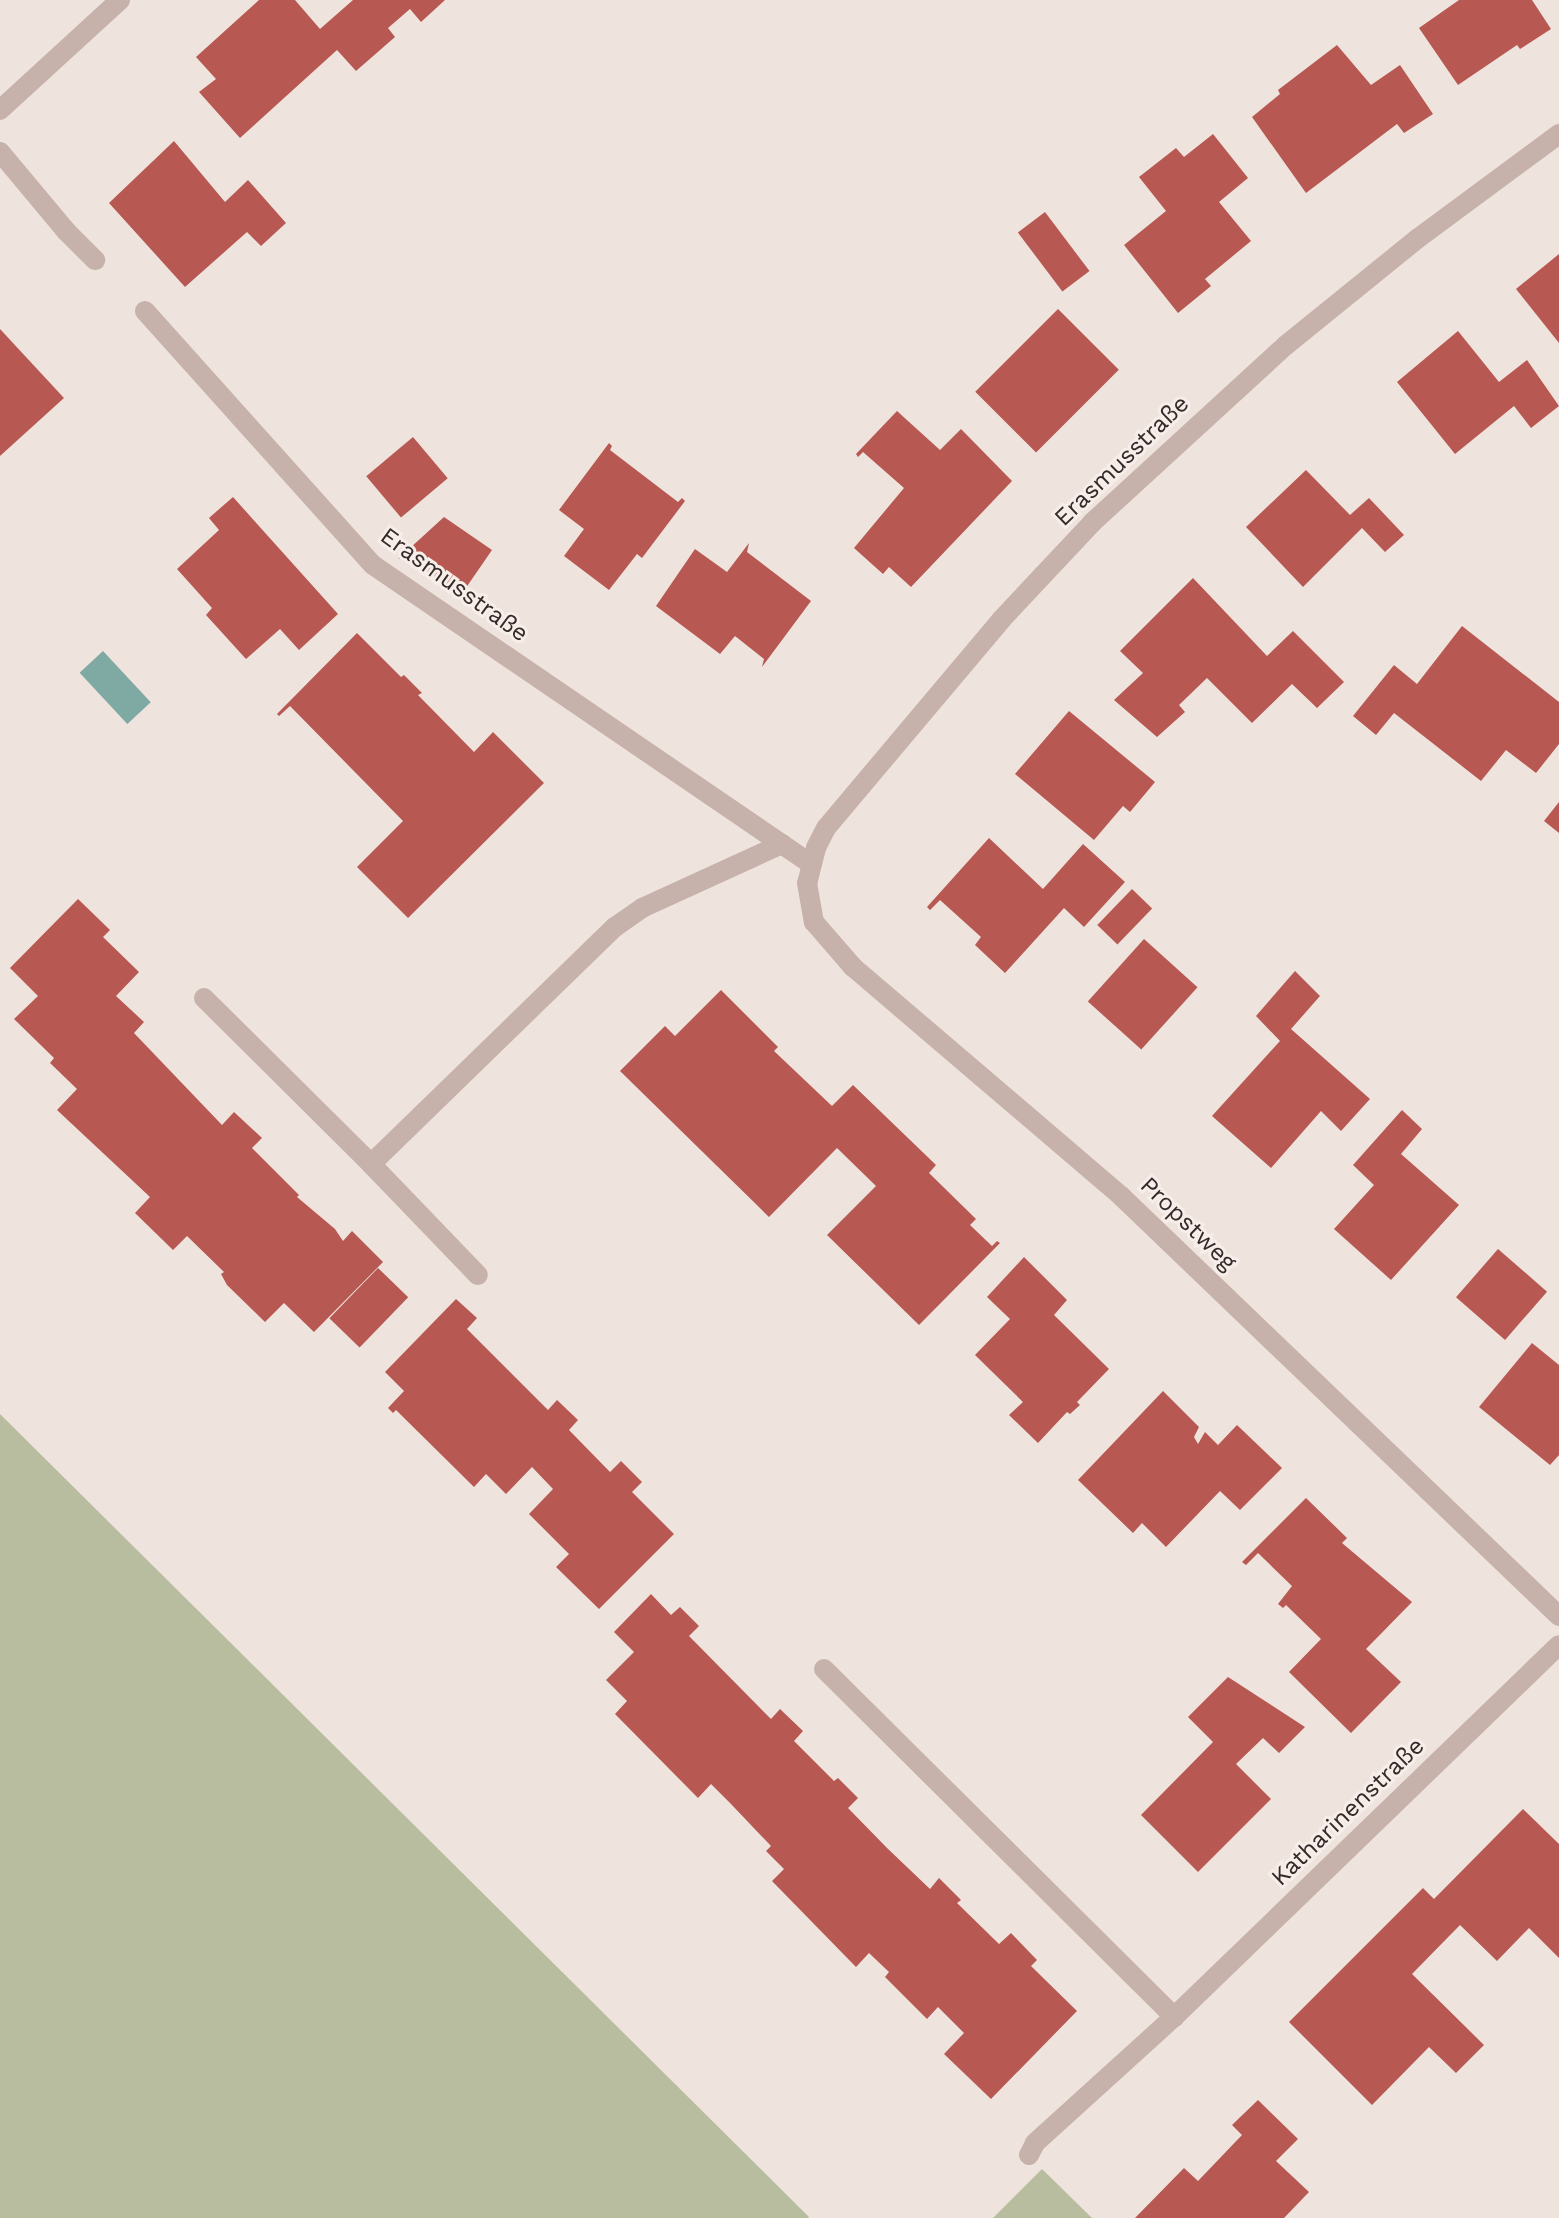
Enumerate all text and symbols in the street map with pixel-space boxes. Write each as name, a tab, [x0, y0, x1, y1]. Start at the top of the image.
street label: Erasmusstraße	[1049, 390, 1195, 532]
street label: Erasmusstraße	[374, 522, 534, 648]
street label: Propstweg	[1134, 1171, 1242, 1277]
street label: Katharinenstraße	[1266, 1732, 1430, 1892]

